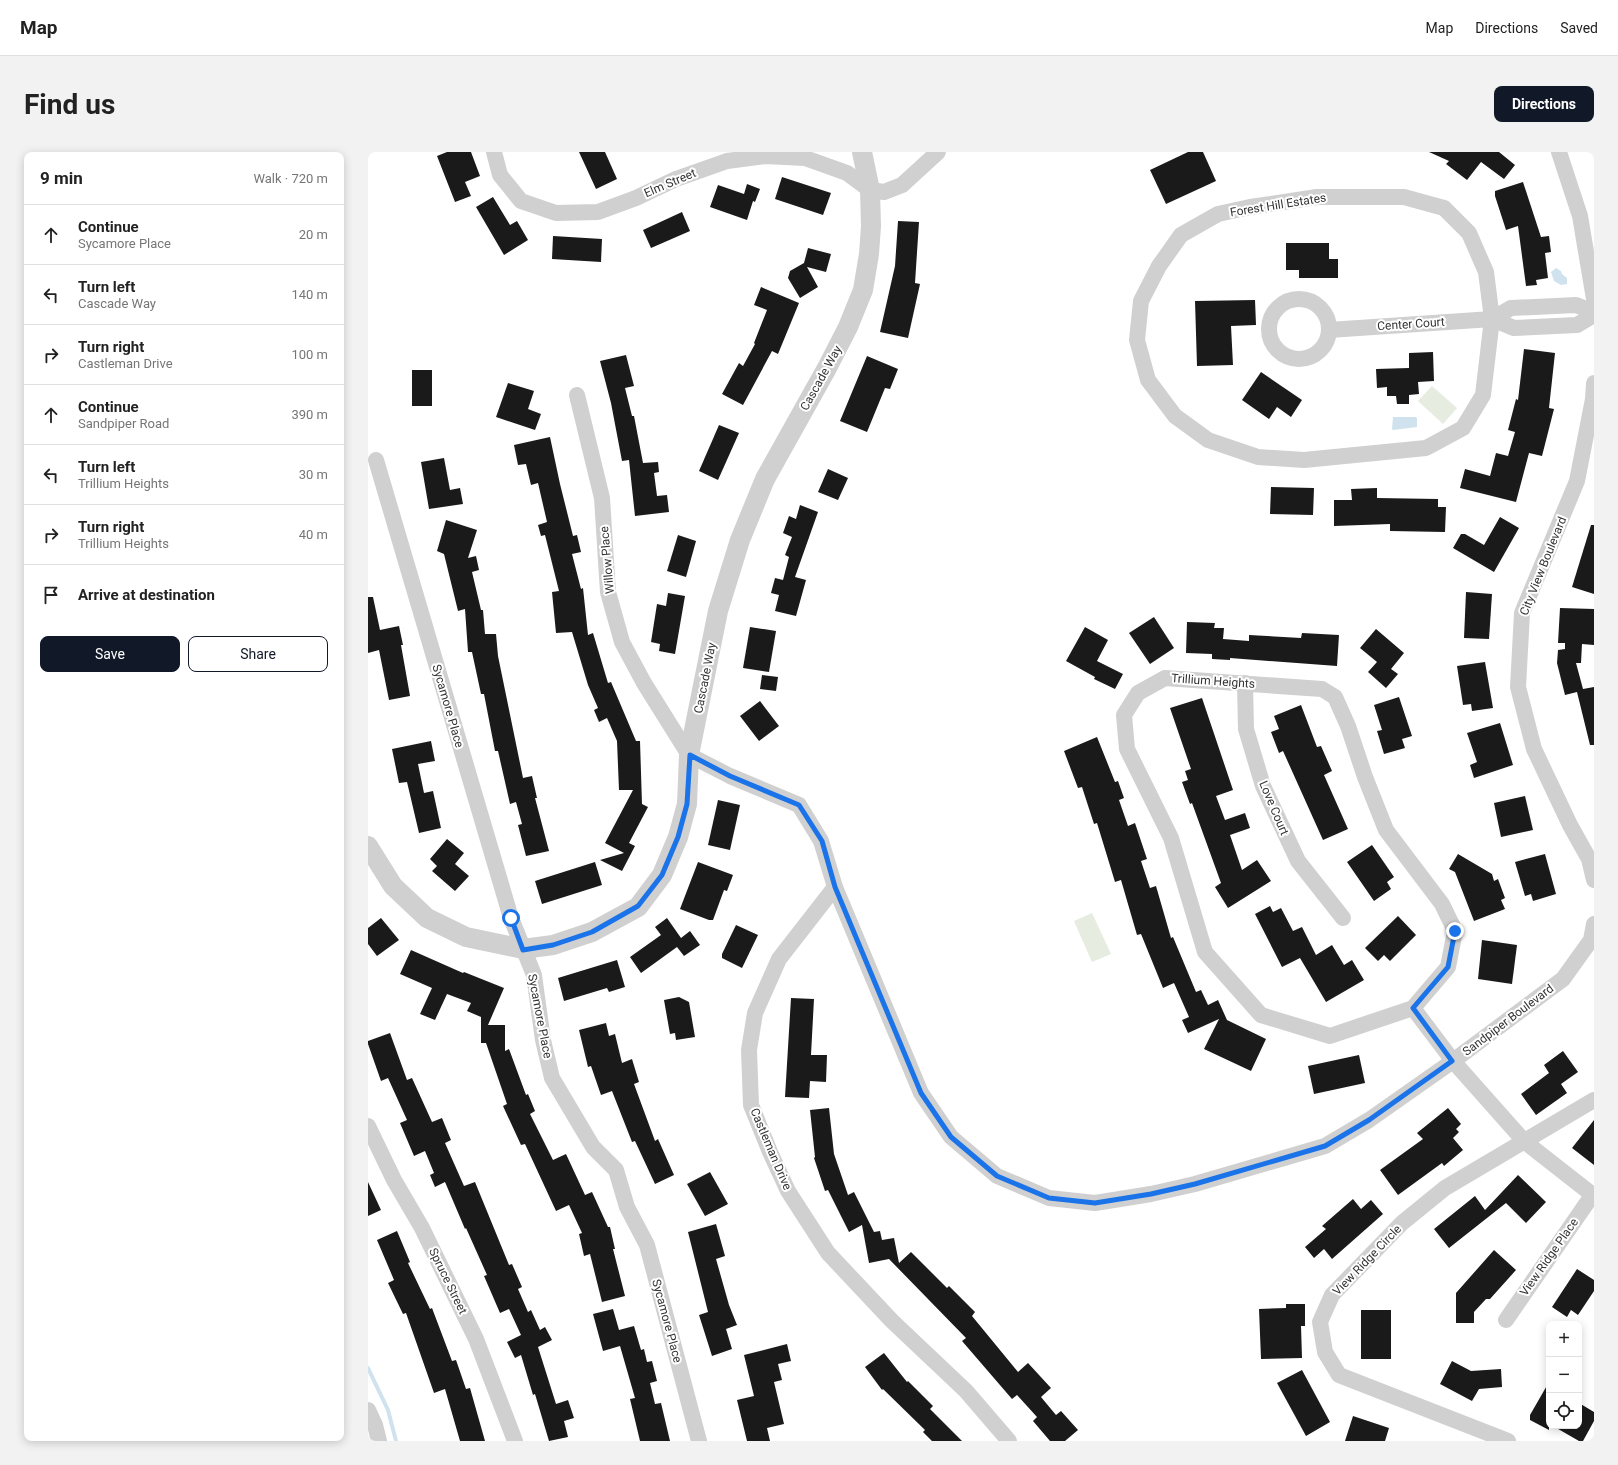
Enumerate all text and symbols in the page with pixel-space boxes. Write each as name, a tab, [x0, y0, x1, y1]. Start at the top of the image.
text: Map	[20, 16, 58, 39]
text: Map	[1426, 20, 1453, 36]
text: Directions	[1475, 20, 1538, 36]
text: Saved	[1560, 20, 1598, 36]
button: Directions	[1494, 86, 1594, 122]
text: Find us	[24, 88, 115, 121]
street label: Elm Street	[642, 166, 698, 200]
text: 9 min	[40, 168, 83, 188]
text: Walk · 720 m	[253, 171, 328, 186]
street label: Forest Hill Estates	[1229, 190, 1327, 220]
text: Continue	[78, 218, 139, 236]
icon: ahead	[40, 224, 62, 246]
text: 20 m	[299, 227, 328, 242]
text: Sycamore Place	[78, 236, 171, 251]
text: Turn left	[78, 278, 135, 296]
icon: left	[40, 284, 62, 306]
text: 140 m	[291, 287, 328, 302]
text: Cascade Way	[78, 296, 156, 311]
street label: Center Court	[1377, 315, 1445, 333]
text: Turn right	[78, 338, 144, 356]
street label: Cascade Way	[797, 343, 845, 413]
icon: right	[40, 344, 62, 366]
text: 100 m	[291, 347, 328, 362]
text: Castleman Drive	[78, 356, 173, 371]
text: Continue	[78, 398, 139, 416]
icon: ahead	[40, 404, 62, 426]
text: 390 m	[291, 407, 328, 422]
text: Sandpiper Road	[78, 416, 169, 431]
text: Turn left	[78, 458, 135, 476]
icon: left	[40, 464, 62, 486]
text: 30 m	[299, 467, 328, 482]
text: Trillium Heights	[78, 476, 169, 491]
street label: City View Boulevard	[1517, 515, 1569, 617]
text: Turn right	[78, 518, 144, 536]
icon: right	[40, 524, 62, 546]
street label: Willow Place	[597, 526, 617, 594]
text: 40 m	[299, 527, 328, 542]
text: Trillium Heights	[78, 536, 169, 551]
icon: arrive	[40, 584, 62, 606]
text: Arrive at destination	[78, 586, 215, 604]
button: Save	[40, 636, 180, 672]
button: Share	[188, 636, 328, 672]
street label: Cascade Way	[691, 641, 719, 715]
street label: Sycamore Place	[429, 663, 467, 749]
street label: Trillium Heights	[1171, 671, 1255, 691]
street label: Love Court	[1256, 779, 1292, 837]
route start	[502, 909, 520, 927]
route end	[1446, 922, 1464, 940]
street label: Sycamore Place	[525, 973, 555, 1059]
street label: Sandpiper Boulevard	[1460, 981, 1556, 1059]
street label: Castleman Drive	[747, 1106, 795, 1192]
street label: View Ridge Place	[1517, 1215, 1581, 1299]
street label: View Ridge Circle	[1330, 1222, 1404, 1298]
street label: Spruce Street	[426, 1246, 470, 1316]
street label: Sycamore Place	[649, 1278, 685, 1364]
map controls	[1546, 1321, 1582, 1429]
button: +	[1546, 1321, 1582, 1357]
button: −	[1546, 1357, 1582, 1393]
button: locate	[1546, 1393, 1582, 1429]

